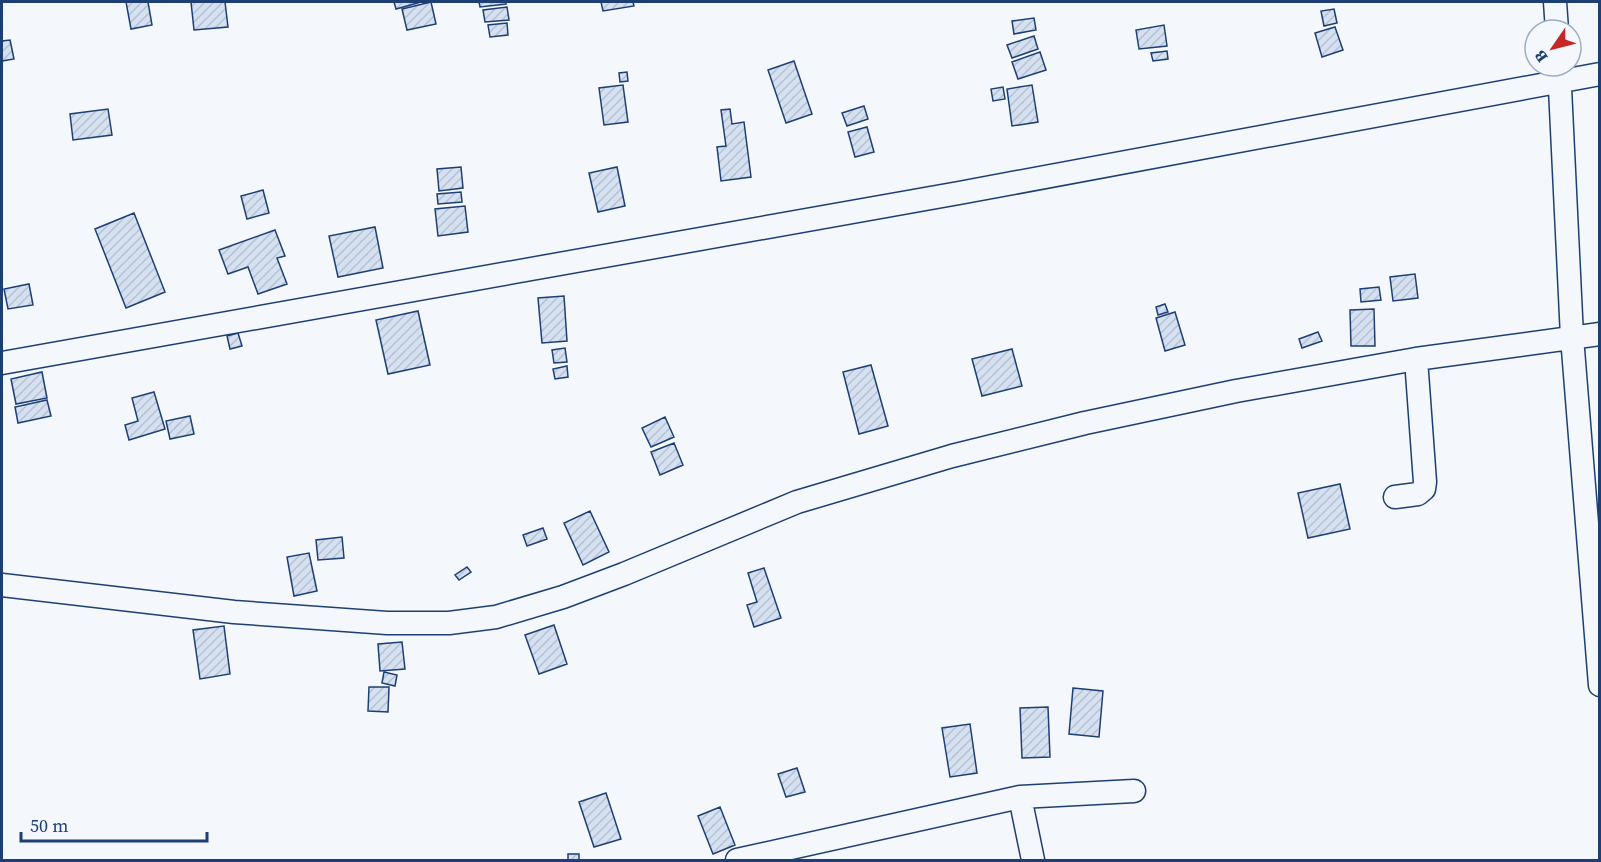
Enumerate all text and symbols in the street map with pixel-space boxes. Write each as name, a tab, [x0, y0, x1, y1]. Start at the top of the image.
north arrow	[1523, 18, 1583, 78]
text: B	[1528, 46, 1553, 67]
scale bar	[21, 805, 207, 843]
text: 50 m	[30, 813, 68, 838]

